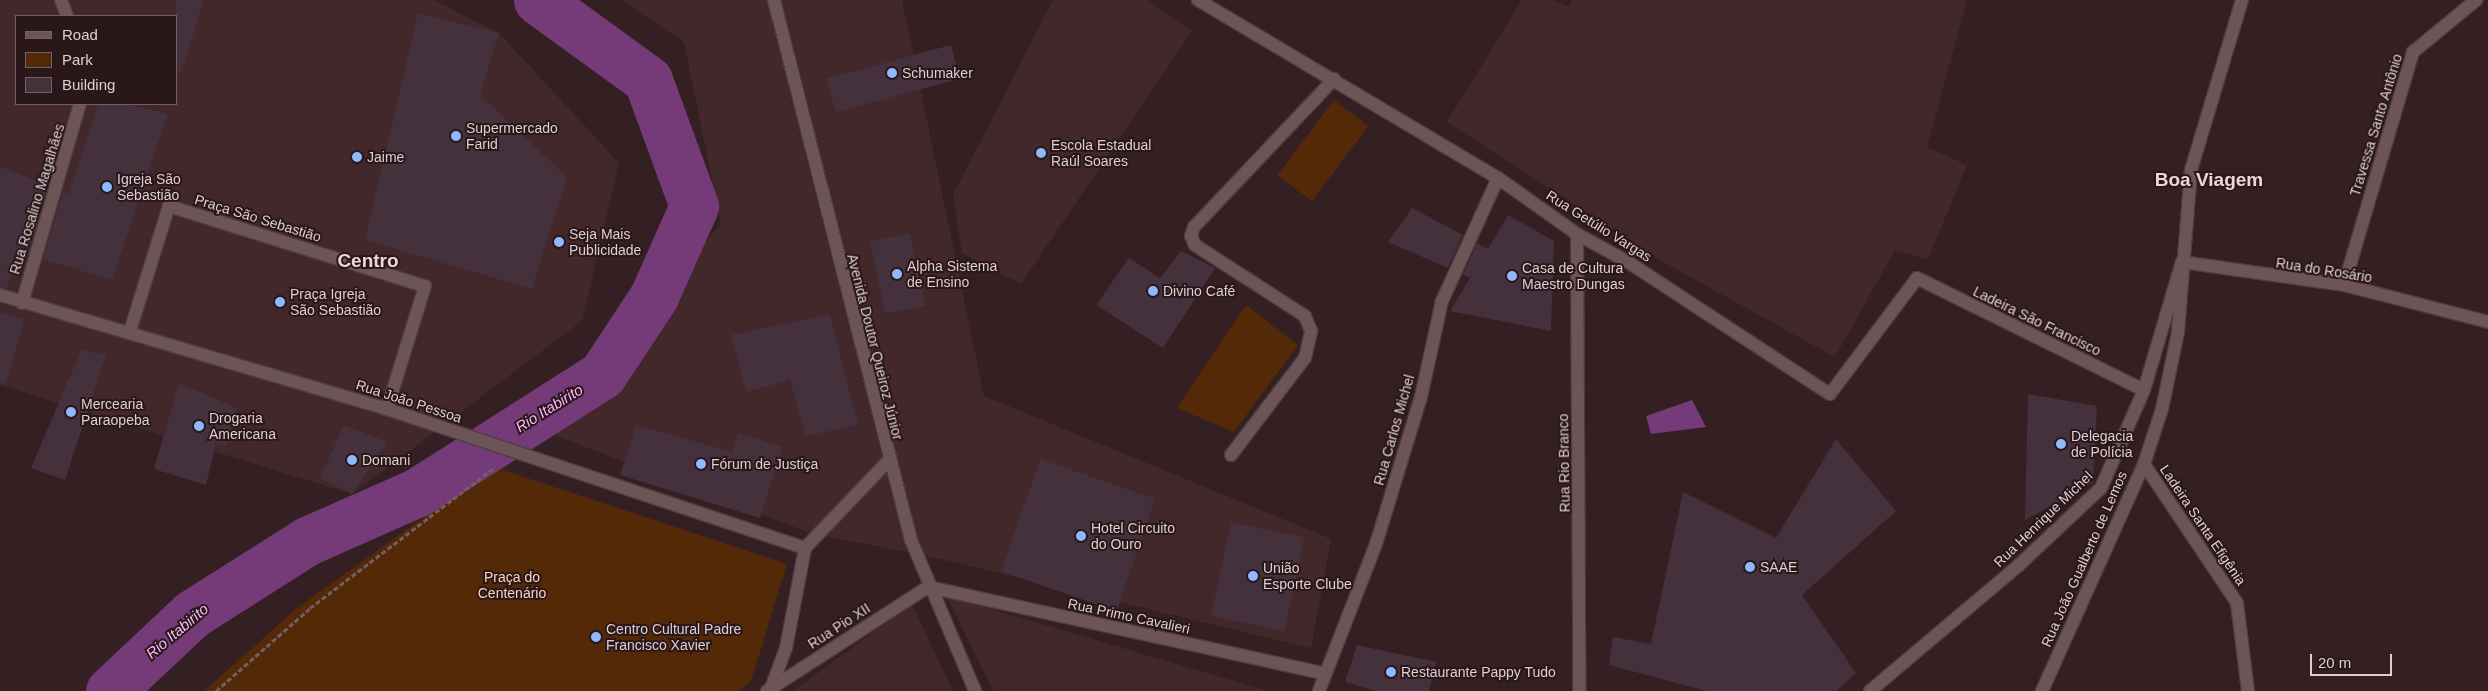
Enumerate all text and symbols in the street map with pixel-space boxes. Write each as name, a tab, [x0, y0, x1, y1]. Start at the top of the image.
legend	[15, 15, 178, 105]
text: Road	[62, 26, 98, 43]
text: Park	[62, 51, 93, 68]
street label: Travessa Santo Antônio	[2346, 51, 2406, 199]
place label: Schumaker	[902, 65, 973, 81]
marker: Schumaker	[886, 67, 898, 79]
text: Building	[62, 76, 115, 93]
place label: Supermercado Farid	[466, 120, 558, 152]
street label: Rua Rosalino Magalhães	[6, 122, 68, 276]
marker: Supermercado Farid	[450, 130, 462, 142]
place label: Escola Estadual Raúl Soares	[1051, 137, 1151, 170]
marker: Escola Estadual Raúl Soares	[1035, 147, 1047, 159]
place label: Jaime	[367, 149, 404, 165]
marker: Jaime	[351, 151, 363, 163]
district label: Boa Viagem	[2155, 169, 2263, 191]
place label: Igreja São Sebastião	[117, 171, 181, 203]
marker: Igreja São Sebastião	[101, 181, 113, 193]
street label: Rua Getúlio Vargas	[1543, 187, 1655, 265]
street label: Praça São Sebastião	[193, 191, 323, 245]
place label: Seja Mais Publicidade	[569, 226, 641, 258]
marker: Seja Mais Publicidade	[553, 236, 565, 248]
district label: Centro	[337, 250, 399, 272]
street label: Avenida Doutor Queiroz Júnior	[844, 252, 906, 442]
street label: Rua do Rosário	[2275, 254, 2373, 286]
place label: Alpha Sistema de Ensino	[907, 258, 997, 290]
place label: Casa de Cultura Maestro Dungas	[1522, 260, 1625, 292]
marker: Alpha Sistema de Ensino	[891, 268, 903, 280]
marker: Casa de Cultura Maestro Dungas	[1506, 270, 1518, 282]
place label: Divino Café	[1163, 283, 1235, 299]
street label: Ladeira São Francisco	[1970, 283, 2104, 359]
marker: Divino Café	[1147, 285, 1159, 297]
place label: Praça Igreja São Sebastião	[290, 286, 381, 318]
marker: Praça Igreja São Sebastião	[274, 296, 286, 308]
street label: Rua Carlos Michel	[1370, 373, 1418, 487]
street label: Rua João Pessoa	[354, 376, 464, 426]
water label: Rio Itabirito	[512, 380, 586, 436]
place label: Mercearia Paraopeba	[81, 396, 150, 428]
marker: Mercearia Paraopeba	[65, 406, 77, 418]
place label: Drogaria Americana	[209, 410, 276, 442]
street label: Rua Rio Branco	[1555, 413, 1573, 513]
marker: Drogaria Americana	[193, 420, 205, 432]
place label: Delegacia de Polícia	[2071, 428, 2133, 461]
marker: Delegacia de Polícia	[2055, 438, 2067, 450]
place label: Domani	[362, 452, 410, 468]
marker: Domani	[346, 454, 358, 466]
place label: Fórum de Justiça	[711, 456, 818, 472]
marker: Fórum de Justiça	[695, 458, 707, 470]
street label: Ladeira Santa Efigênia	[2156, 462, 2250, 588]
street label: Rua Henrique Michel	[1990, 468, 2096, 570]
street label: Rua João Gualberto de Lemos	[2038, 468, 2130, 650]
place label: Hotel Circuito do Ouro	[1091, 520, 1175, 552]
marker: Hotel Circuito do Ouro	[1075, 530, 1087, 542]
place label: SAAE	[1760, 559, 1797, 575]
place label: União Esporte Clube	[1263, 560, 1352, 592]
marker: SAAE	[1744, 561, 1756, 573]
park label: Praça do Centenário	[478, 569, 546, 602]
marker: União Esporte Clube	[1247, 570, 1259, 582]
street label: Rua Primo Cavalieri	[1066, 595, 1192, 637]
water label: Rio Itabirito	[142, 600, 212, 662]
street label: Rua Pio XII	[805, 600, 873, 652]
place label: Centro Cultural Padre Francisco Xavier	[606, 621, 741, 654]
marker: Centro Cultural Padre Francisco Xavier	[590, 631, 602, 643]
scale bar	[2313, 644, 2396, 676]
text: 20 m	[2318, 654, 2351, 671]
place label: Restaurante Pappy Tudo	[1401, 664, 1556, 680]
marker: Restaurante Pappy Tudo	[1385, 666, 1397, 678]

